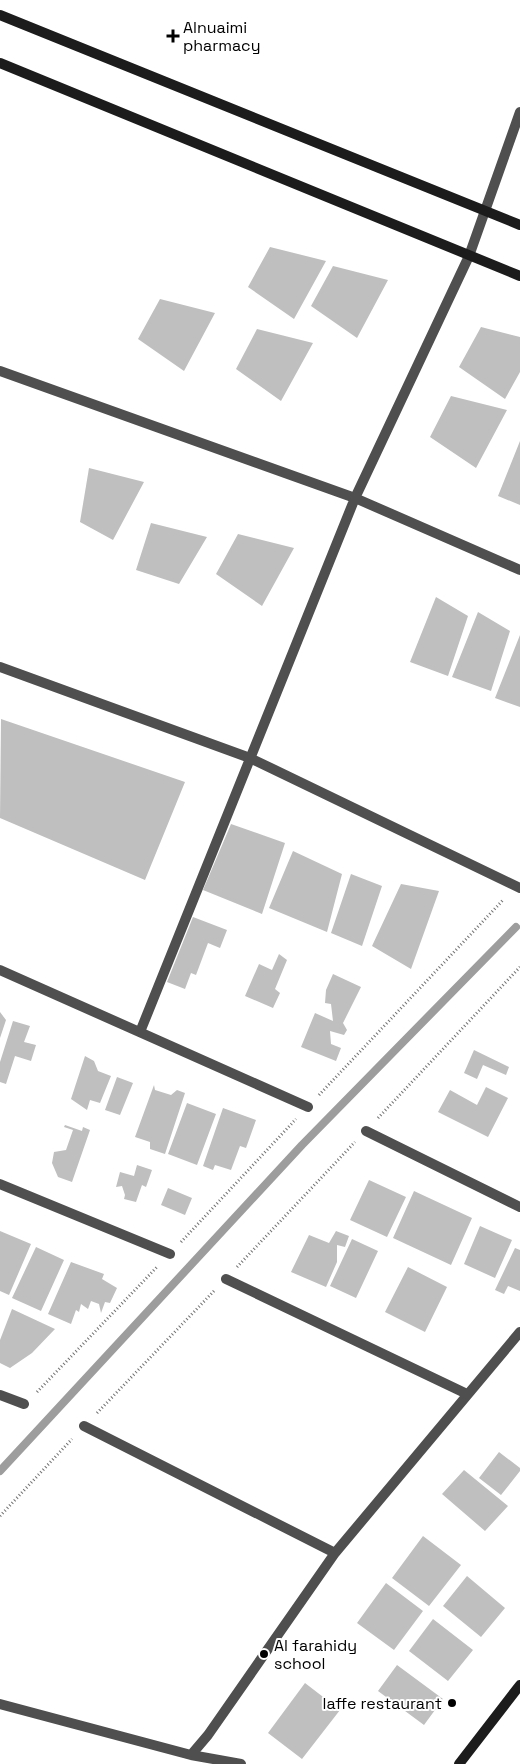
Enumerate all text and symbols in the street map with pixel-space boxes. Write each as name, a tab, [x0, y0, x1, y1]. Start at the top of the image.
place label: Alnuaimi pharmacy	[183, 17, 260, 56]
marker: Alnuaimi pharmacy	[167, 30, 179, 42]
place label: Al farahidy school	[274, 1635, 357, 1674]
marker: Al farahidy school	[258, 1648, 270, 1660]
place label: laffe restaurant	[323, 1693, 442, 1714]
marker: laffe restaurant	[446, 1697, 458, 1709]

